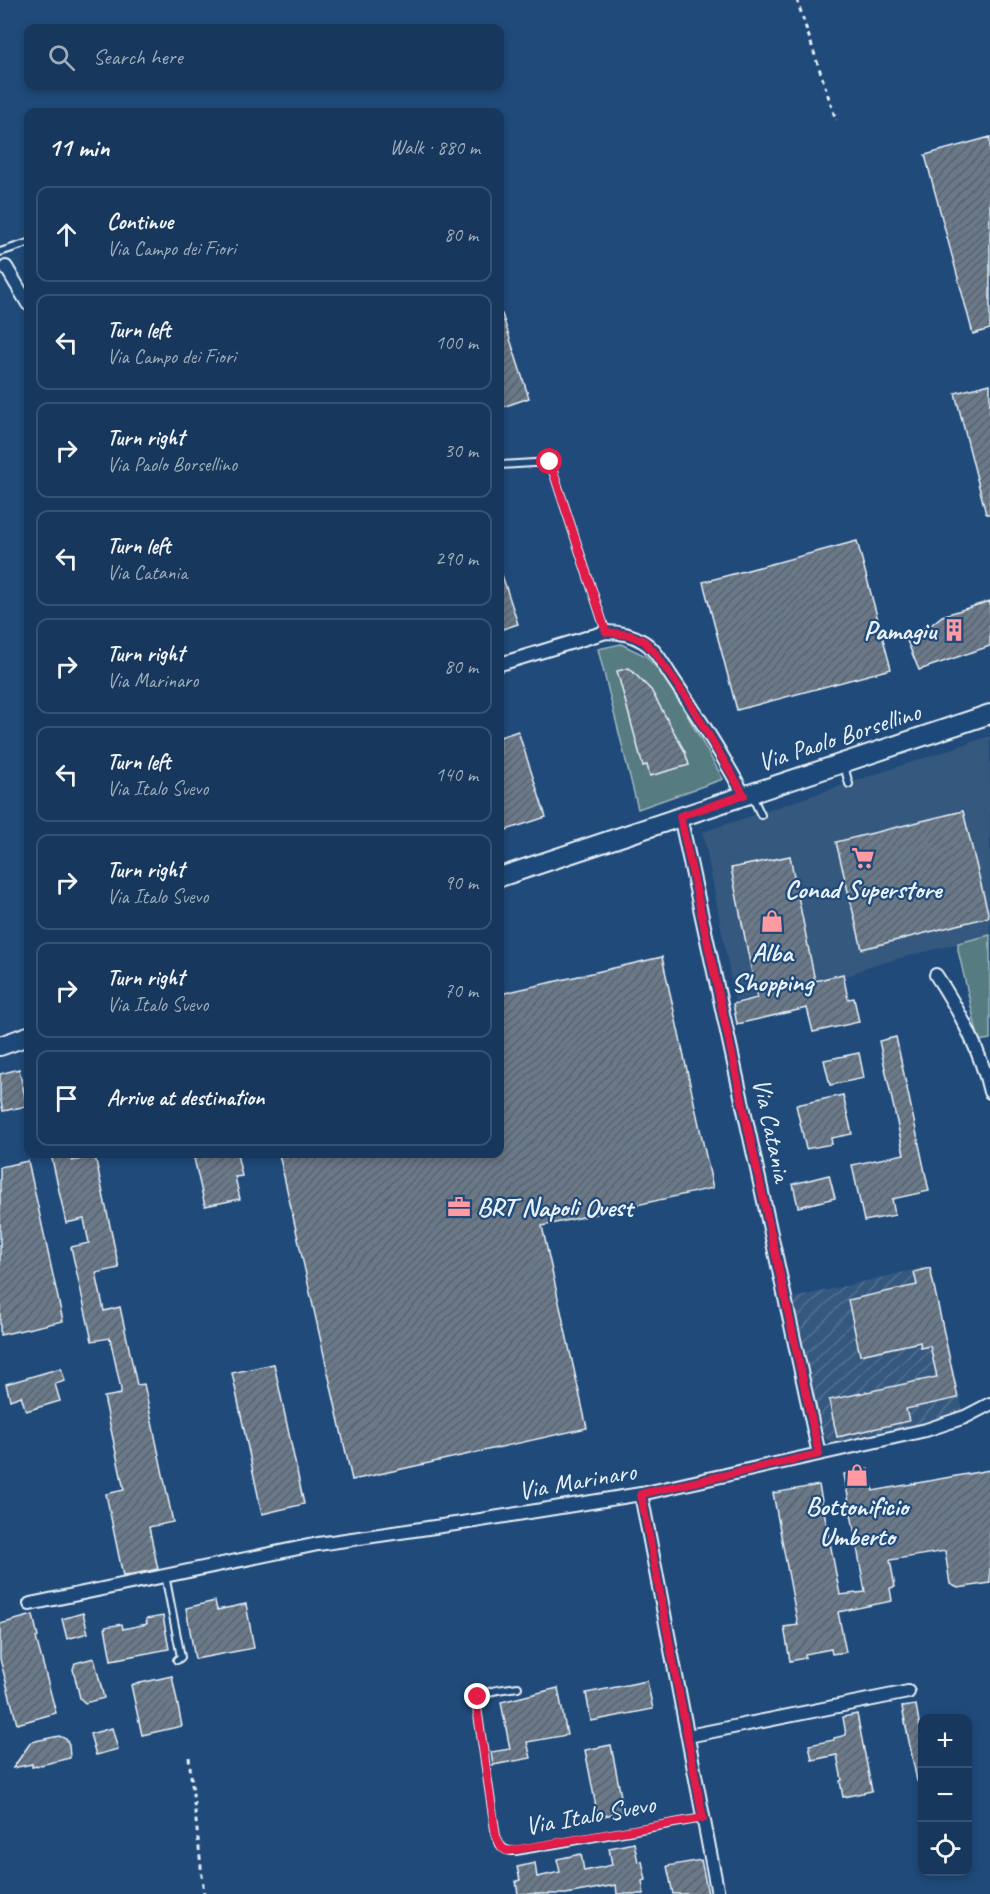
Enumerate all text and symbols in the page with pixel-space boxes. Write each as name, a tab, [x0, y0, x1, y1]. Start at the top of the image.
search box	[24, 24, 504, 90]
icon: search	[45, 41, 78, 74]
text: Search here	[93, 43, 183, 71]
text: 11 min	[48, 131, 110, 164]
text: Walk · 880 m	[390, 135, 480, 160]
text: Continue	[107, 208, 173, 236]
icon: ahead	[50, 218, 83, 251]
text: 80 m	[444, 222, 478, 247]
text: Via Campo dei Fiori	[107, 236, 236, 261]
text: Turn left	[107, 316, 171, 344]
icon: left	[50, 326, 83, 359]
text: 100 m	[435, 330, 478, 355]
text: Via Campo dei Fiori	[107, 344, 236, 369]
text: Turn right	[107, 424, 184, 452]
icon: right	[50, 434, 83, 467]
text: 30 m	[444, 438, 478, 463]
route start	[536, 448, 562, 474]
text: Via Paolo Borsellino	[107, 452, 237, 477]
text: Turn left	[107, 532, 171, 560]
icon: left	[50, 542, 83, 575]
text: 290 m	[435, 546, 478, 571]
text: Via Catania	[107, 560, 188, 585]
place label: Pamagiu	[864, 614, 938, 647]
building icon: Pamagiu	[941, 617, 967, 643]
text: Turn right	[107, 640, 184, 668]
icon: right	[50, 650, 83, 683]
text: 80 m	[444, 654, 478, 679]
text: Via Marinaro	[107, 668, 198, 693]
street label: Via Paolo Borsellino	[754, 695, 926, 779]
text: Turn left	[107, 748, 171, 776]
icon: left	[50, 758, 83, 791]
text: 140 m	[435, 762, 478, 787]
text: Via Italo Svevo	[107, 776, 208, 801]
supermarket icon: Conad Superstore	[850, 845, 876, 871]
text: Turn right	[107, 856, 184, 884]
icon: right	[50, 866, 83, 899]
text: 90 m	[444, 870, 478, 895]
place label: Conad Superstore	[785, 873, 944, 906]
text: Via Italo Svevo	[107, 884, 208, 909]
shop icon: Alba Shopping	[759, 908, 785, 934]
place label: Alba Shopping	[731, 936, 815, 999]
text: Turn right	[107, 964, 184, 992]
icon: right	[50, 974, 83, 1007]
text: 70 m	[444, 978, 478, 1003]
text: Via Italo Svevo	[107, 992, 208, 1017]
street label: Via Catania	[745, 1075, 800, 1187]
icon: arrive	[50, 1082, 83, 1115]
text: Arrive at destination	[107, 1084, 264, 1112]
place label: BRT Napoli Ovest	[477, 1191, 636, 1224]
office icon: BRT Napoli Ovest	[446, 1194, 472, 1220]
street label: Via Marinaro	[516, 1454, 640, 1508]
shop icon: Bottonificio Umberto	[844, 1462, 870, 1488]
place label: Bottonificio Umberto	[806, 1490, 911, 1553]
route end	[464, 1683, 490, 1709]
map controls	[918, 1714, 972, 1876]
button: +	[918, 1714, 972, 1768]
button: −	[918, 1768, 972, 1822]
street label: Via Italo Svevo	[522, 1787, 659, 1843]
button: locate	[918, 1822, 972, 1876]

